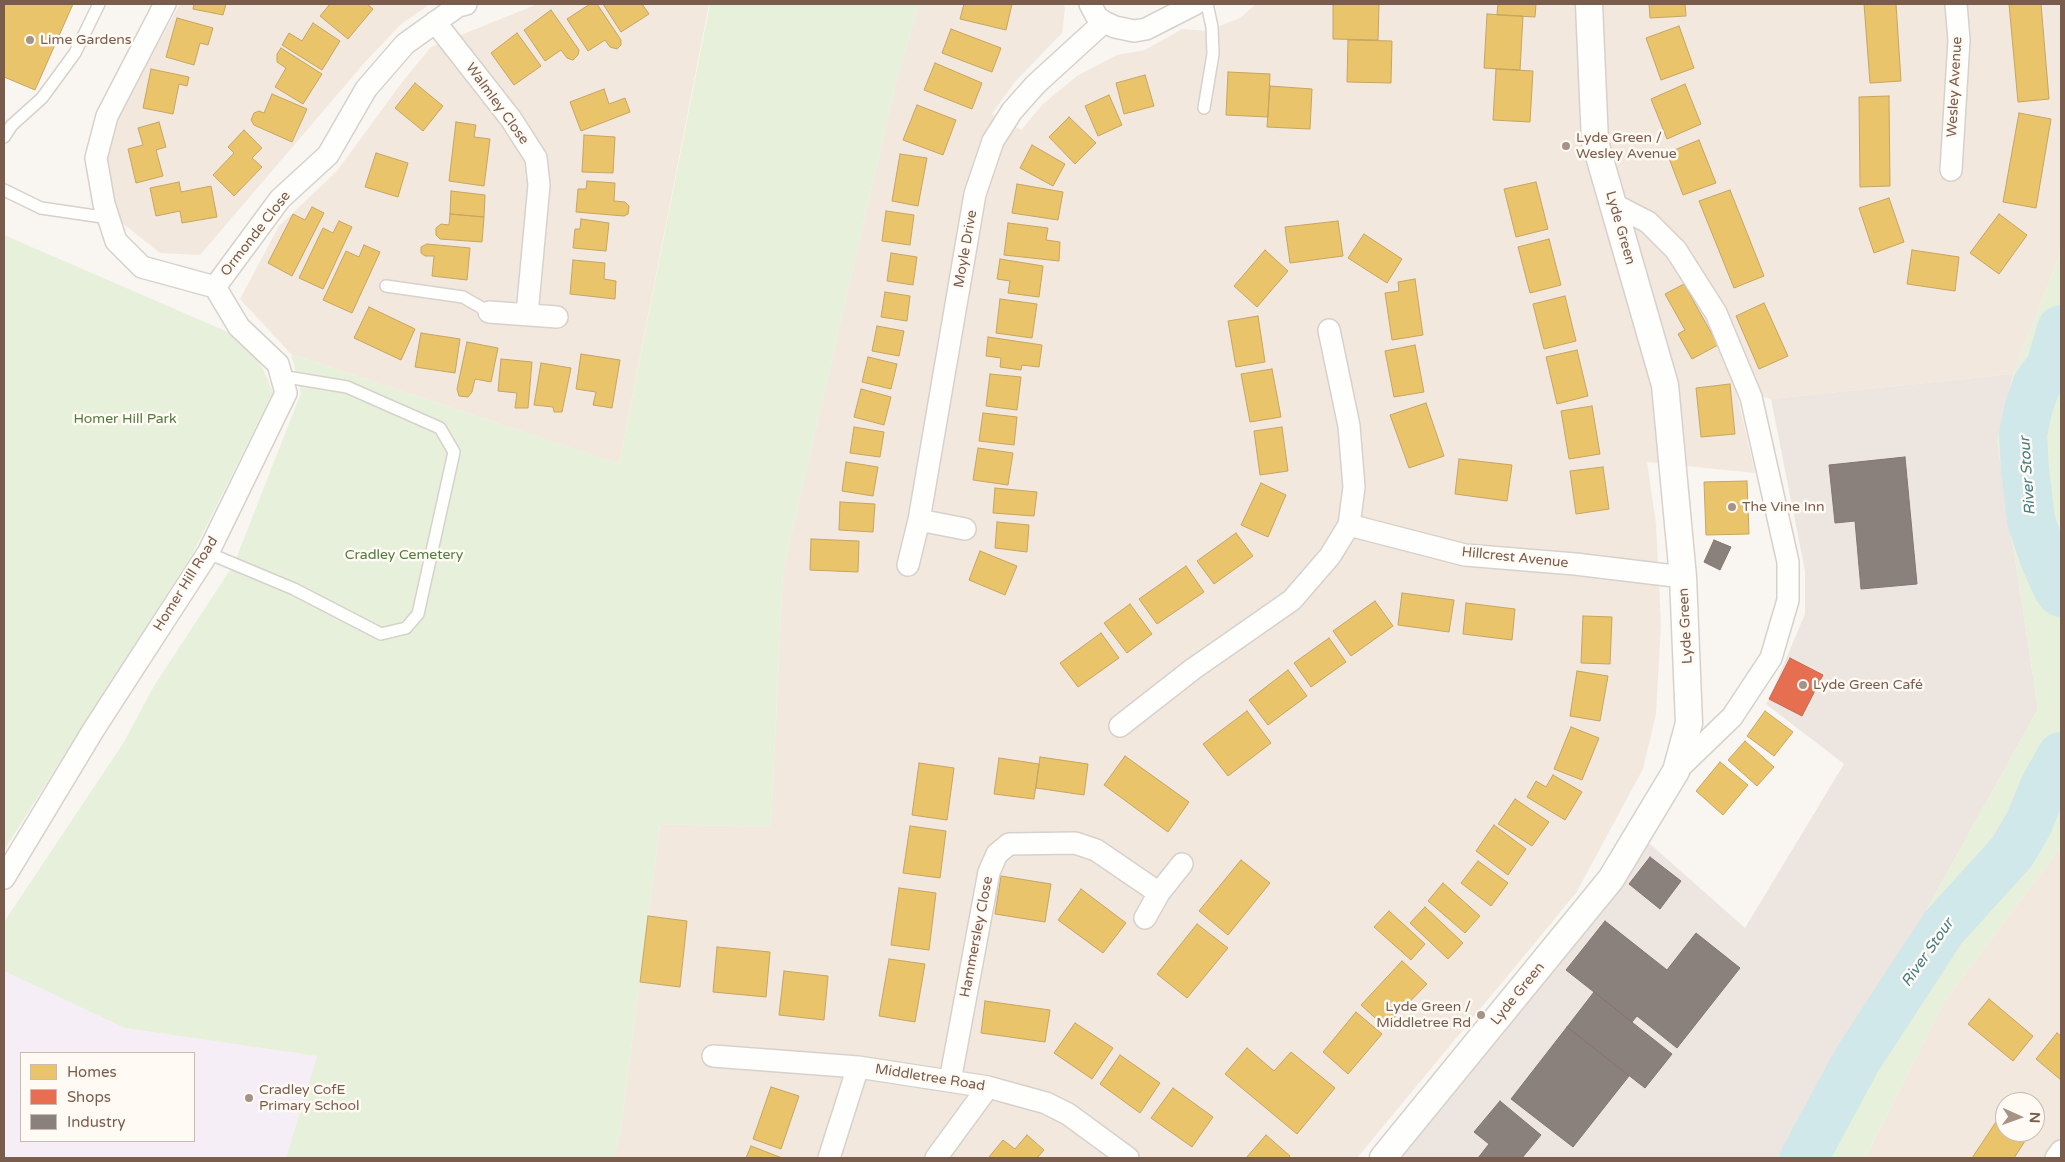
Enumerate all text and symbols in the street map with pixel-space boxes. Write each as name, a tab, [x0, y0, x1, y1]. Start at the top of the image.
place label: Lime Gardens	[40, 32, 132, 48]
marker: Lime Gardens	[24, 34, 36, 46]
street label: Wesley Avenue	[1944, 36, 1966, 138]
street label: Walmley Close	[462, 60, 532, 148]
place label: Lyde Green / Wesley Avenue	[1576, 130, 1677, 162]
marker: Lyde Green / Wesley Avenue	[1560, 140, 1572, 152]
street label: Ormonde Close	[218, 188, 294, 280]
street label: Lyde Green	[1601, 189, 1639, 267]
street label: Moyle Drive	[951, 209, 981, 289]
park label: Homer Hill Park	[73, 411, 177, 427]
water label: River Stour	[2016, 436, 2040, 516]
place label: The Vine Inn	[1742, 499, 1825, 515]
marker: The Vine Inn	[1726, 501, 1738, 513]
street label: Homer Hill Road	[150, 534, 222, 634]
street label: Hillcrest Avenue	[1461, 544, 1569, 572]
park label: Cradley Cemetery	[345, 547, 463, 563]
street label: Lyde Green	[1676, 588, 1696, 664]
place label: Lyde Green Café	[1813, 677, 1923, 693]
marker: Lyde Green Café	[1797, 679, 1809, 691]
street label: Hammersley Close	[957, 875, 997, 999]
water label: River Stour	[1898, 916, 1958, 990]
street label: Lyde Green	[1488, 959, 1548, 1029]
place label: Lyde Green / Middletree Rd	[1376, 999, 1471, 1032]
marker: Lyde Green / Middletree Rd	[1475, 1009, 1487, 1021]
legend	[20, 1052, 195, 1142]
street label: Middletree Road	[874, 1061, 986, 1095]
text: Homes	[67, 1063, 117, 1081]
place label: Cradley CofE Primary School	[259, 1082, 360, 1114]
text: Shops	[67, 1088, 111, 1106]
marker: Cradley CofE Primary School	[243, 1092, 255, 1104]
north arrow	[1995, 1092, 2045, 1142]
text: N	[2026, 1112, 2043, 1123]
text: Industry	[67, 1113, 126, 1131]

